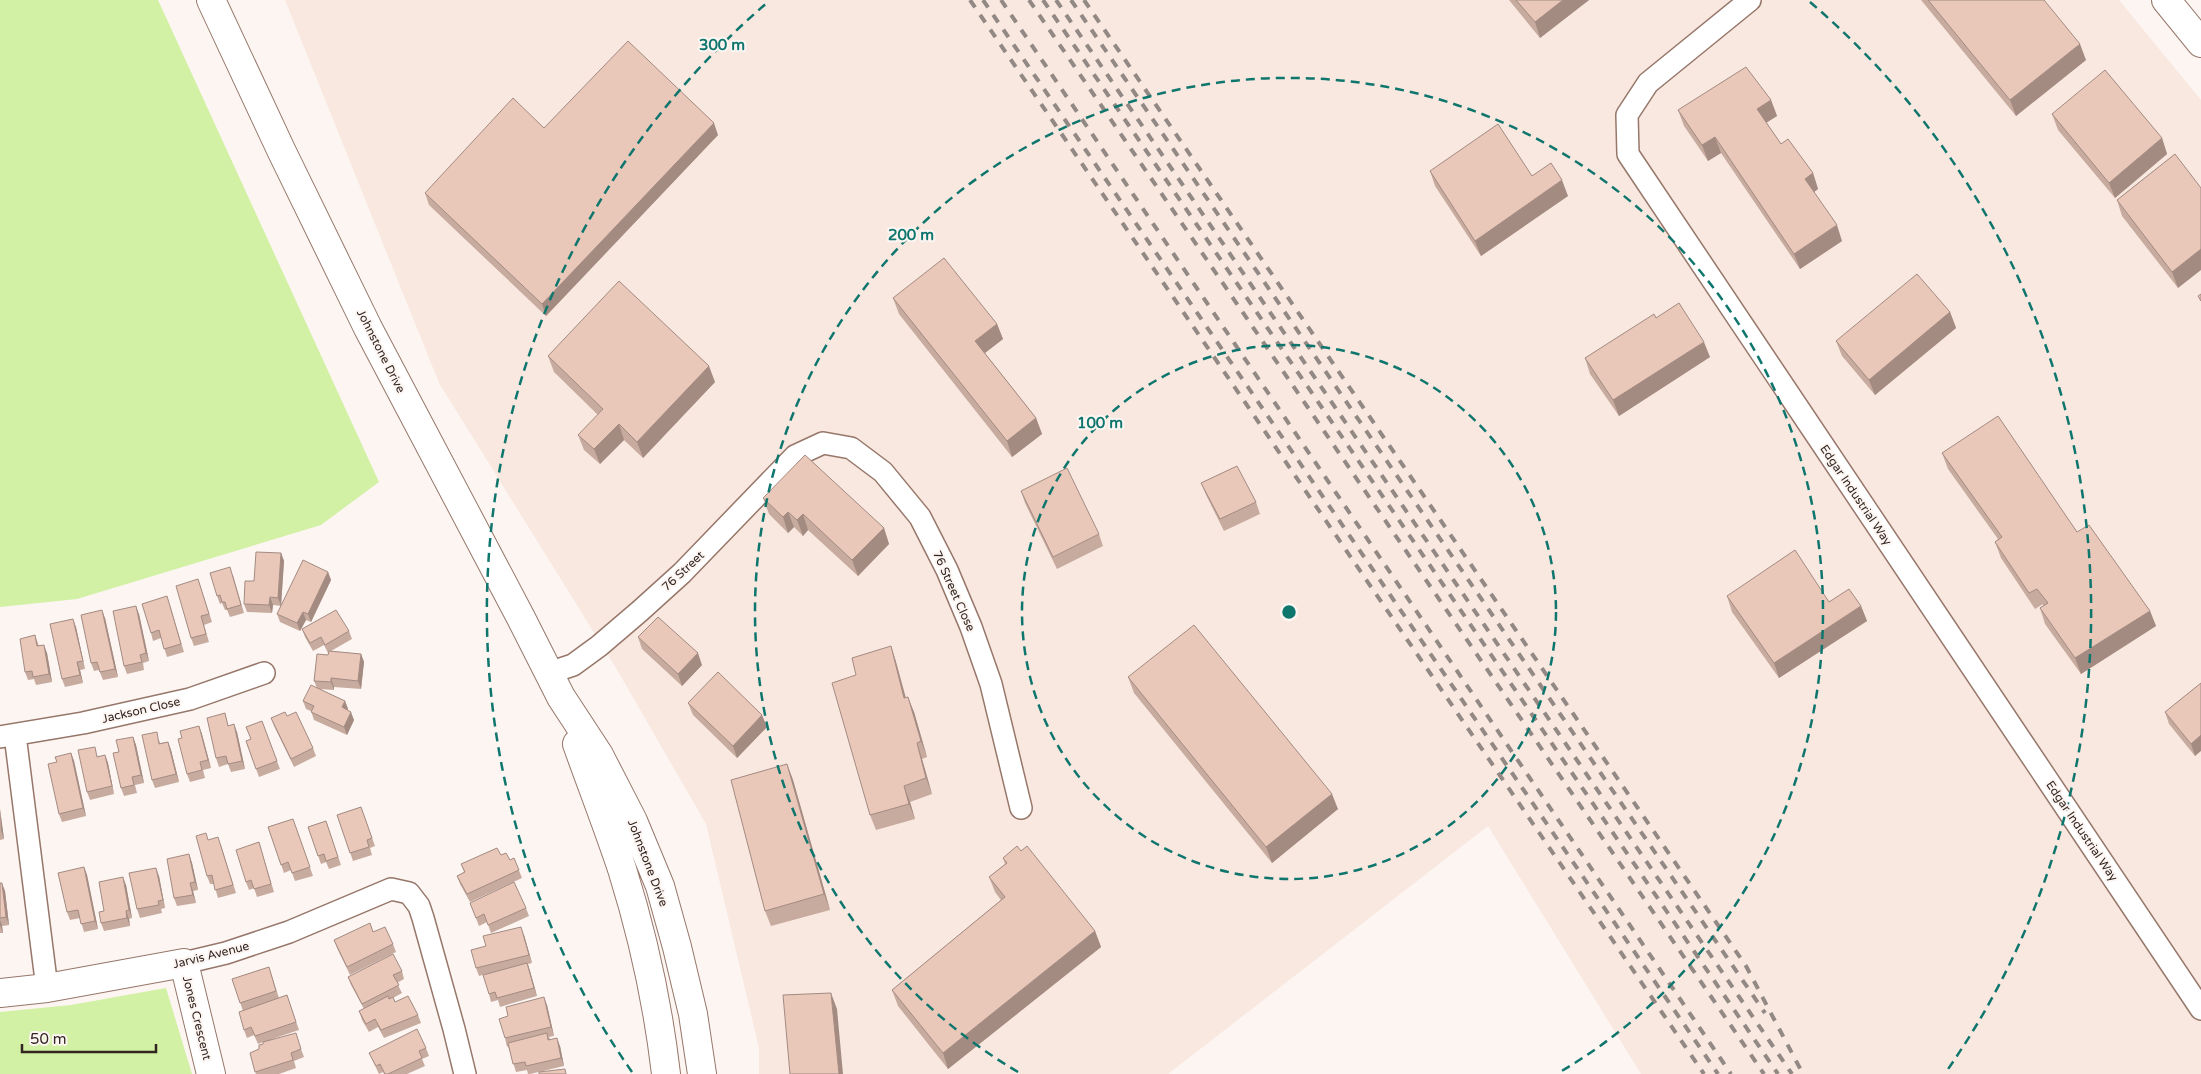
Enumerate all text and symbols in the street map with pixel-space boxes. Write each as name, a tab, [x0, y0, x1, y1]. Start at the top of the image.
text: 300 m	[699, 36, 745, 54]
text: 200 m	[888, 226, 934, 244]
street label: Johnstone Drive	[354, 307, 408, 395]
text: 100 m	[1077, 414, 1123, 432]
street label: Edgar Industrial Way	[1817, 442, 1895, 548]
street label: 76 Street	[659, 548, 707, 594]
street label: 76 Street Close	[930, 549, 978, 634]
centre of rings	[1280, 603, 1298, 621]
street label: Jackson Close	[101, 694, 182, 726]
street label: Edgar Industrial Way	[2043, 778, 2121, 884]
street label: Johnstone Drive	[625, 818, 671, 909]
street label: Jarvis Avenue	[171, 939, 251, 971]
street label: Jones Crescent	[180, 975, 214, 1062]
scale bar	[22, 1022, 156, 1054]
text: 50 m	[30, 1030, 67, 1048]

